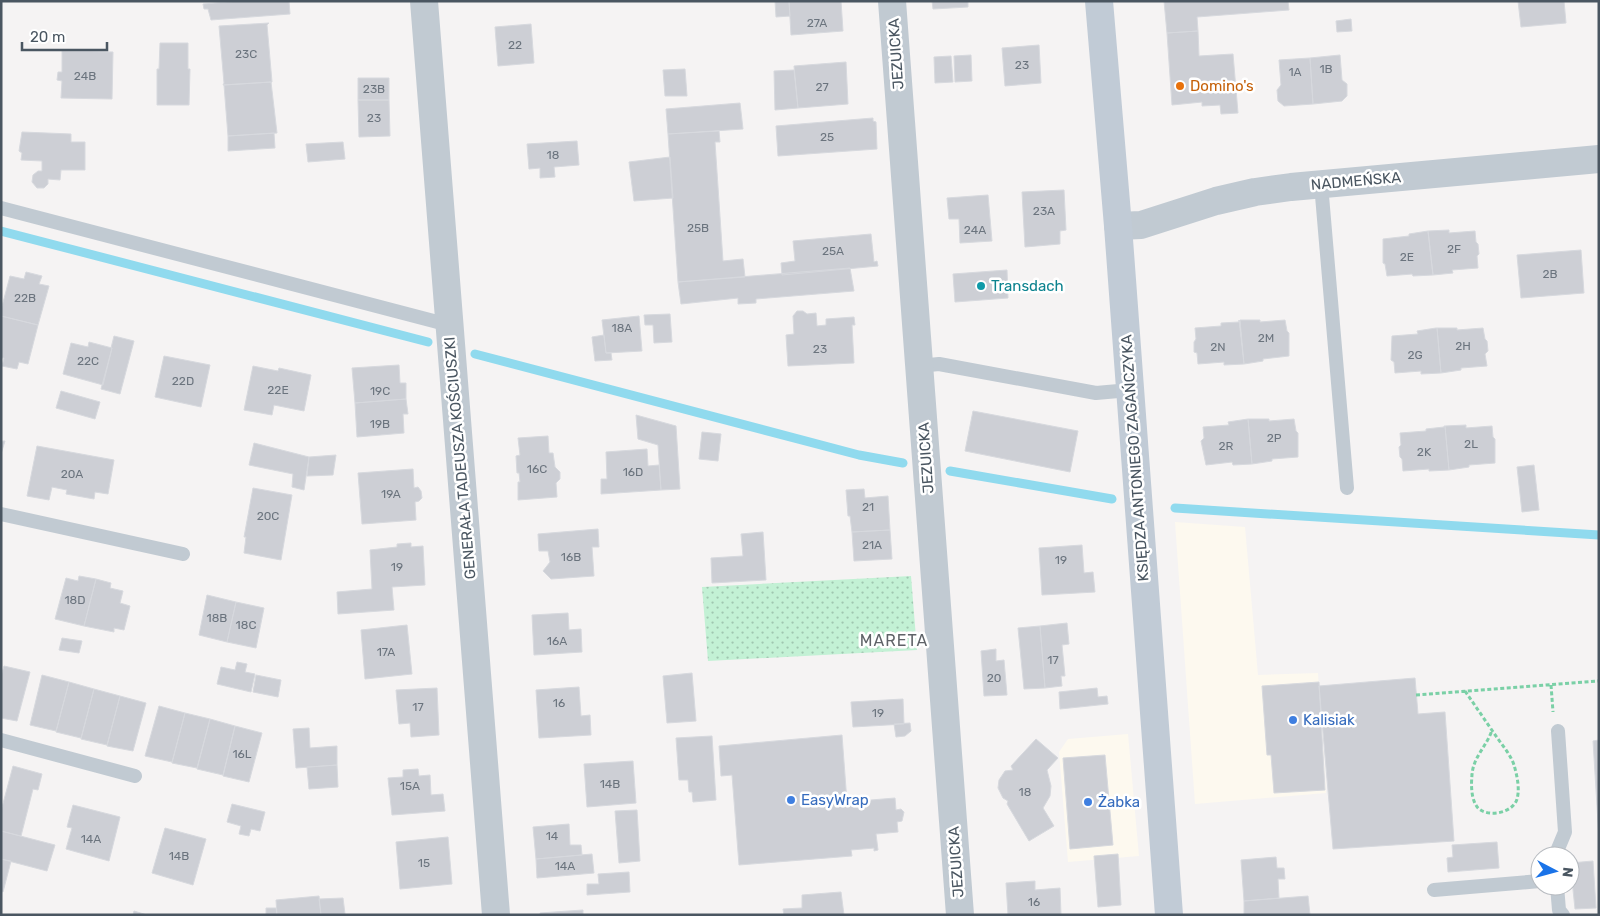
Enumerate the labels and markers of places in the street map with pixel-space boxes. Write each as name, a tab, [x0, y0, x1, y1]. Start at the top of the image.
place label: Domino's	[1190, 77, 1254, 95]
marker: Domino's	[1174, 80, 1186, 92]
place label: Transdach	[991, 277, 1064, 295]
marker: Transdach	[975, 280, 987, 292]
place label: Kalisiak	[1303, 711, 1355, 729]
marker: Kalisiak	[1287, 714, 1299, 726]
place label: EasyWrap	[801, 791, 869, 809]
place label: Żabka	[1098, 793, 1140, 811]
marker: EasyWrap	[785, 794, 797, 806]
marker: Żabka	[1082, 796, 1094, 808]

